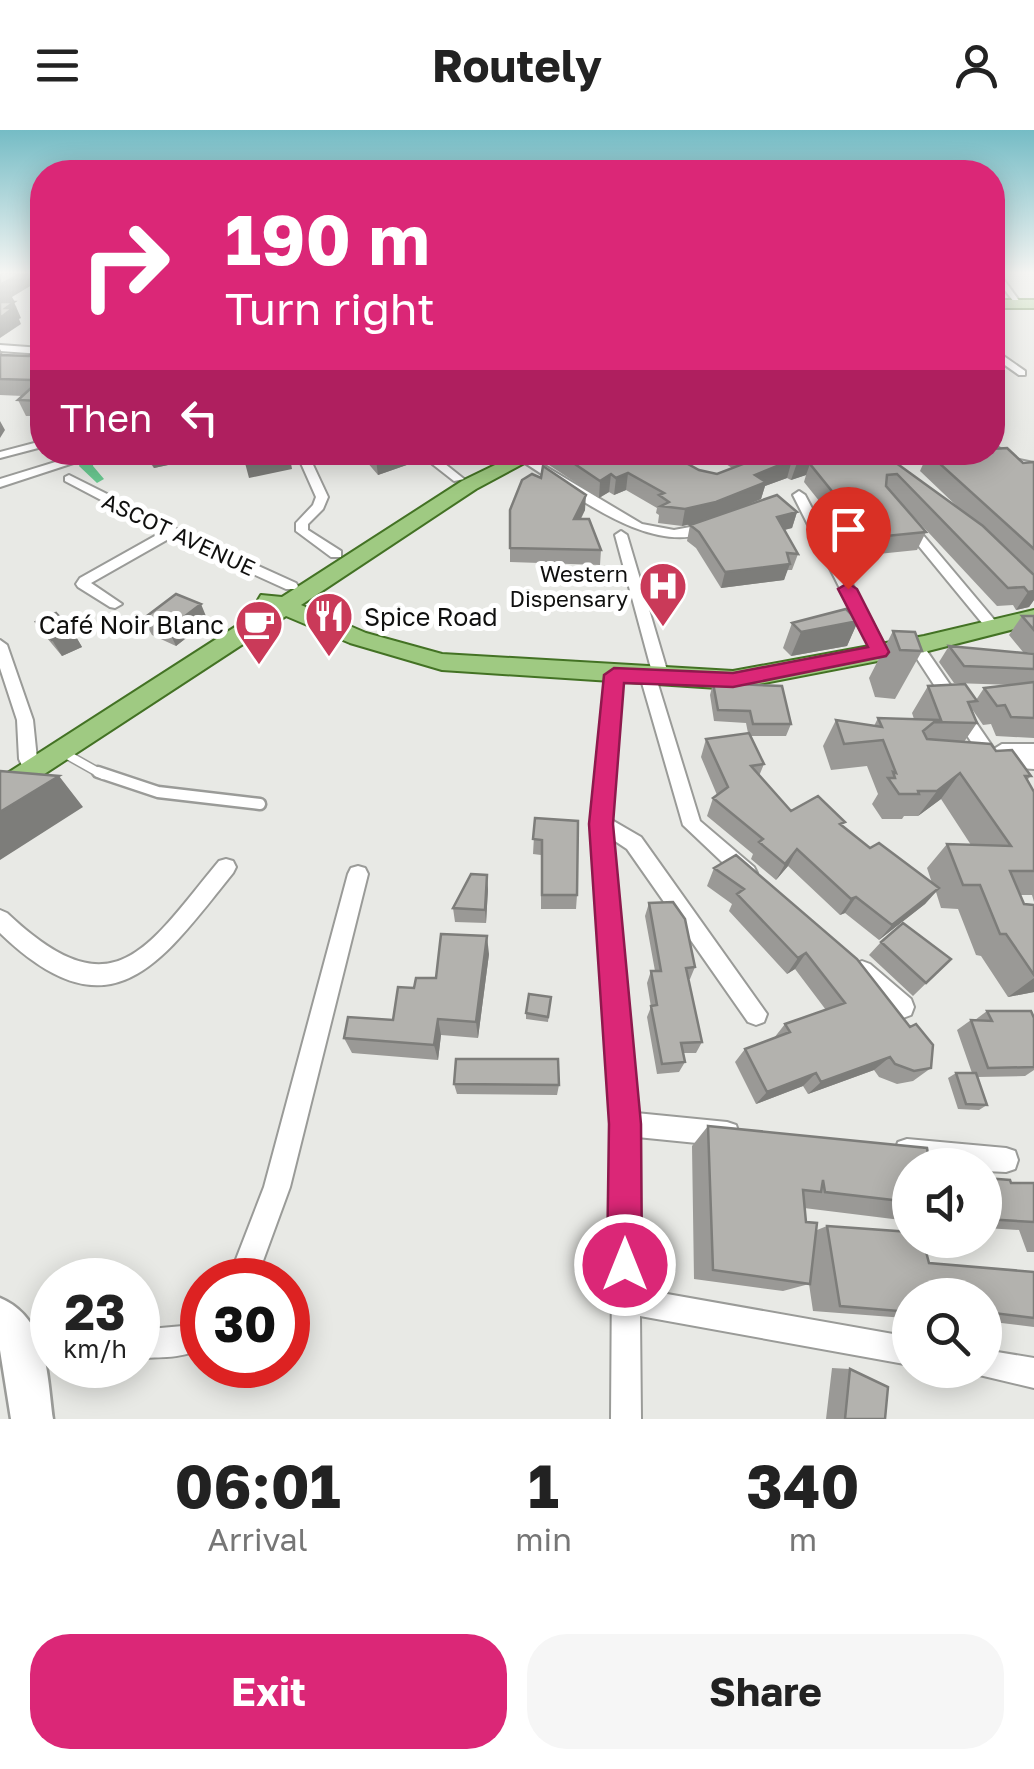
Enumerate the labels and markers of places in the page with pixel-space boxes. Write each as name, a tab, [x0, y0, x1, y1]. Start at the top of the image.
pin	[806, 487, 891, 590]
place label: Western Dispensary	[510, 560, 628, 612]
hospital icon: Western Dispensary	[637, 560, 689, 628]
restaurant icon: Spice Road	[303, 590, 355, 658]
cafe icon: Café Noir Blanc	[233, 598, 285, 666]
place label: Spice Road	[364, 601, 498, 632]
place label: Café Noir Blanc	[39, 609, 224, 640]

